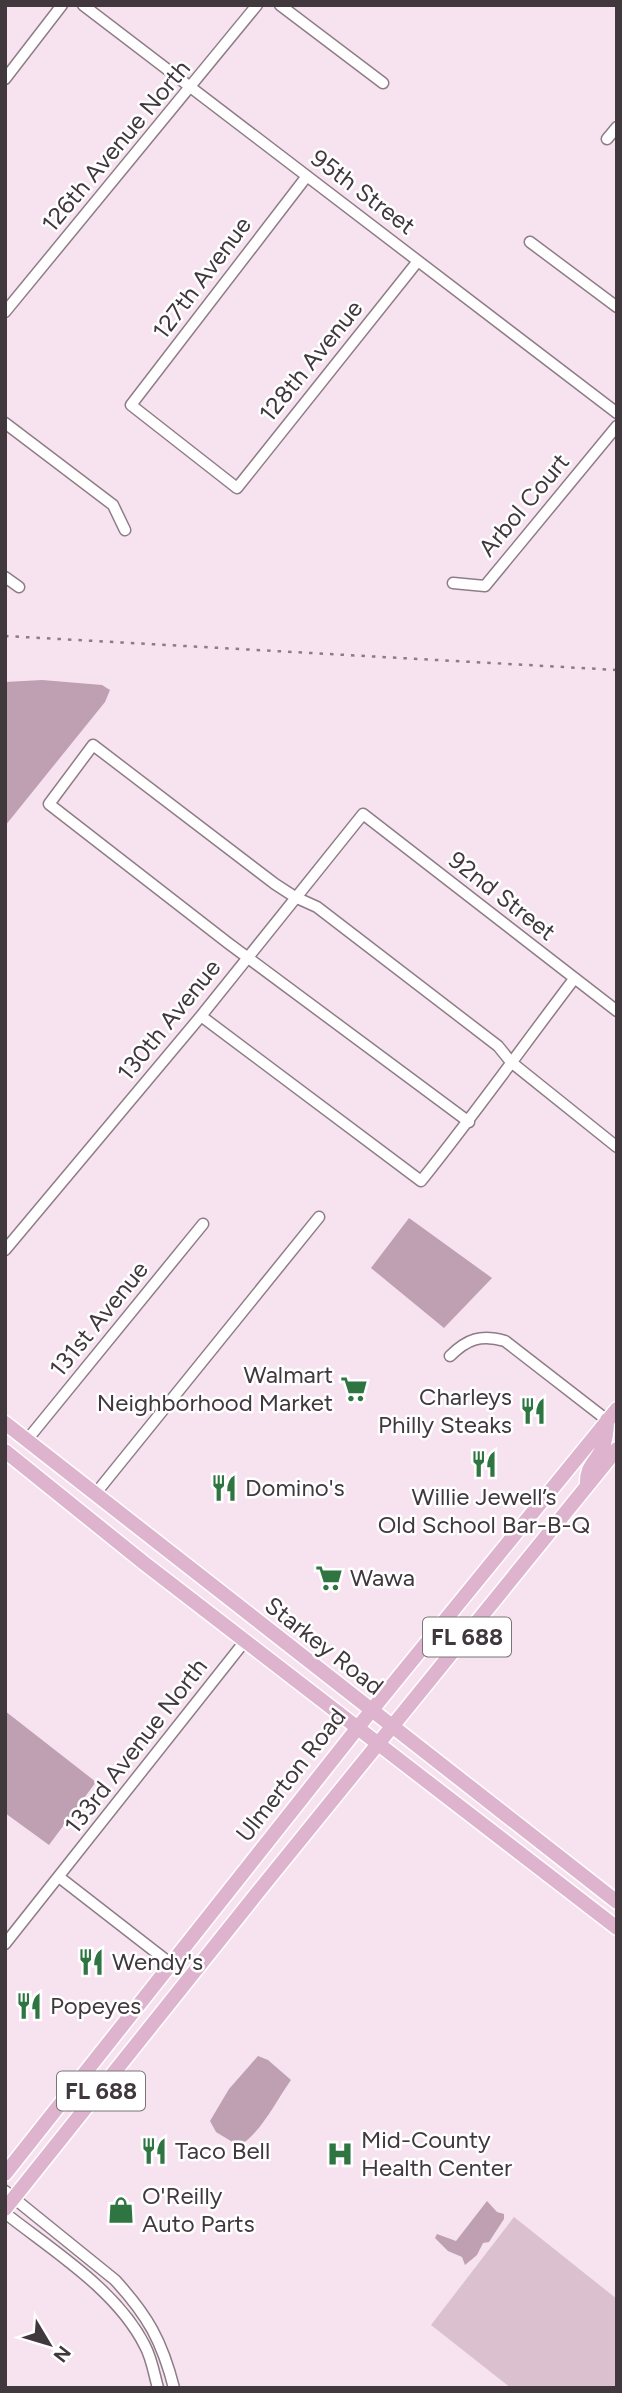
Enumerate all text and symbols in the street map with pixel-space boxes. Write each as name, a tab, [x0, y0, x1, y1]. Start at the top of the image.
street label: 126th Avenue North	[35, 54, 196, 238]
street label: 95th Street	[305, 143, 421, 240]
street label: 127th Avenue	[146, 211, 257, 345]
street label: 128th Avenue	[253, 294, 368, 427]
street label: Arbol Court	[472, 447, 575, 562]
street label: 92nd Street	[443, 845, 562, 946]
street label: 130th Avenue	[111, 953, 226, 1086]
street label: 131st Avenue	[43, 1255, 154, 1382]
place label: Walmart Neighborhood Market	[97, 1360, 333, 1417]
supermarket icon: Walmart Neighborhood Market	[339, 1374, 369, 1404]
place label: Charleys Philly Steaks	[378, 1382, 512, 1439]
restaurant icon: Charleys Philly Steaks	[518, 1396, 548, 1426]
restaurant icon: Willie Jewell’s Old School Bar-B-Q	[469, 1449, 499, 1479]
restaurant icon: Domino's	[209, 1473, 239, 1503]
place label: Domino's	[245, 1473, 345, 1502]
place label: Willie Jewell’s Old School Bar-B-Q	[378, 1482, 590, 1539]
supermarket icon: Wawa	[314, 1563, 344, 1593]
place label: Wawa	[350, 1563, 415, 1592]
street label: Starkey Road	[259, 1590, 389, 1701]
road number: FL 688	[423, 1618, 511, 1656]
street label: 133rd Avenue North	[58, 1652, 213, 1839]
street label: Ulmerton Road	[229, 1702, 352, 1847]
restaurant icon: Wendy's	[76, 1947, 106, 1977]
place label: Wendy's	[112, 1947, 203, 1976]
restaurant icon: Popeyes	[14, 1991, 44, 2021]
place label: Popeyes	[50, 1991, 141, 2020]
road number: FL 688	[57, 2072, 145, 2110]
place label: Mid-County Health Center	[361, 2125, 512, 2182]
restaurant icon: Taco Bell	[139, 2136, 169, 2166]
place label: Taco Bell	[175, 2136, 270, 2165]
hospital icon: Mid-County Health Center	[325, 2139, 355, 2169]
place label: O'Reilly Auto Parts	[142, 2181, 255, 2238]
shop icon: O'Reilly Auto Parts	[106, 2195, 136, 2225]
north arrow	[14, 2309, 84, 2379]
text: N	[48, 2341, 76, 2367]

